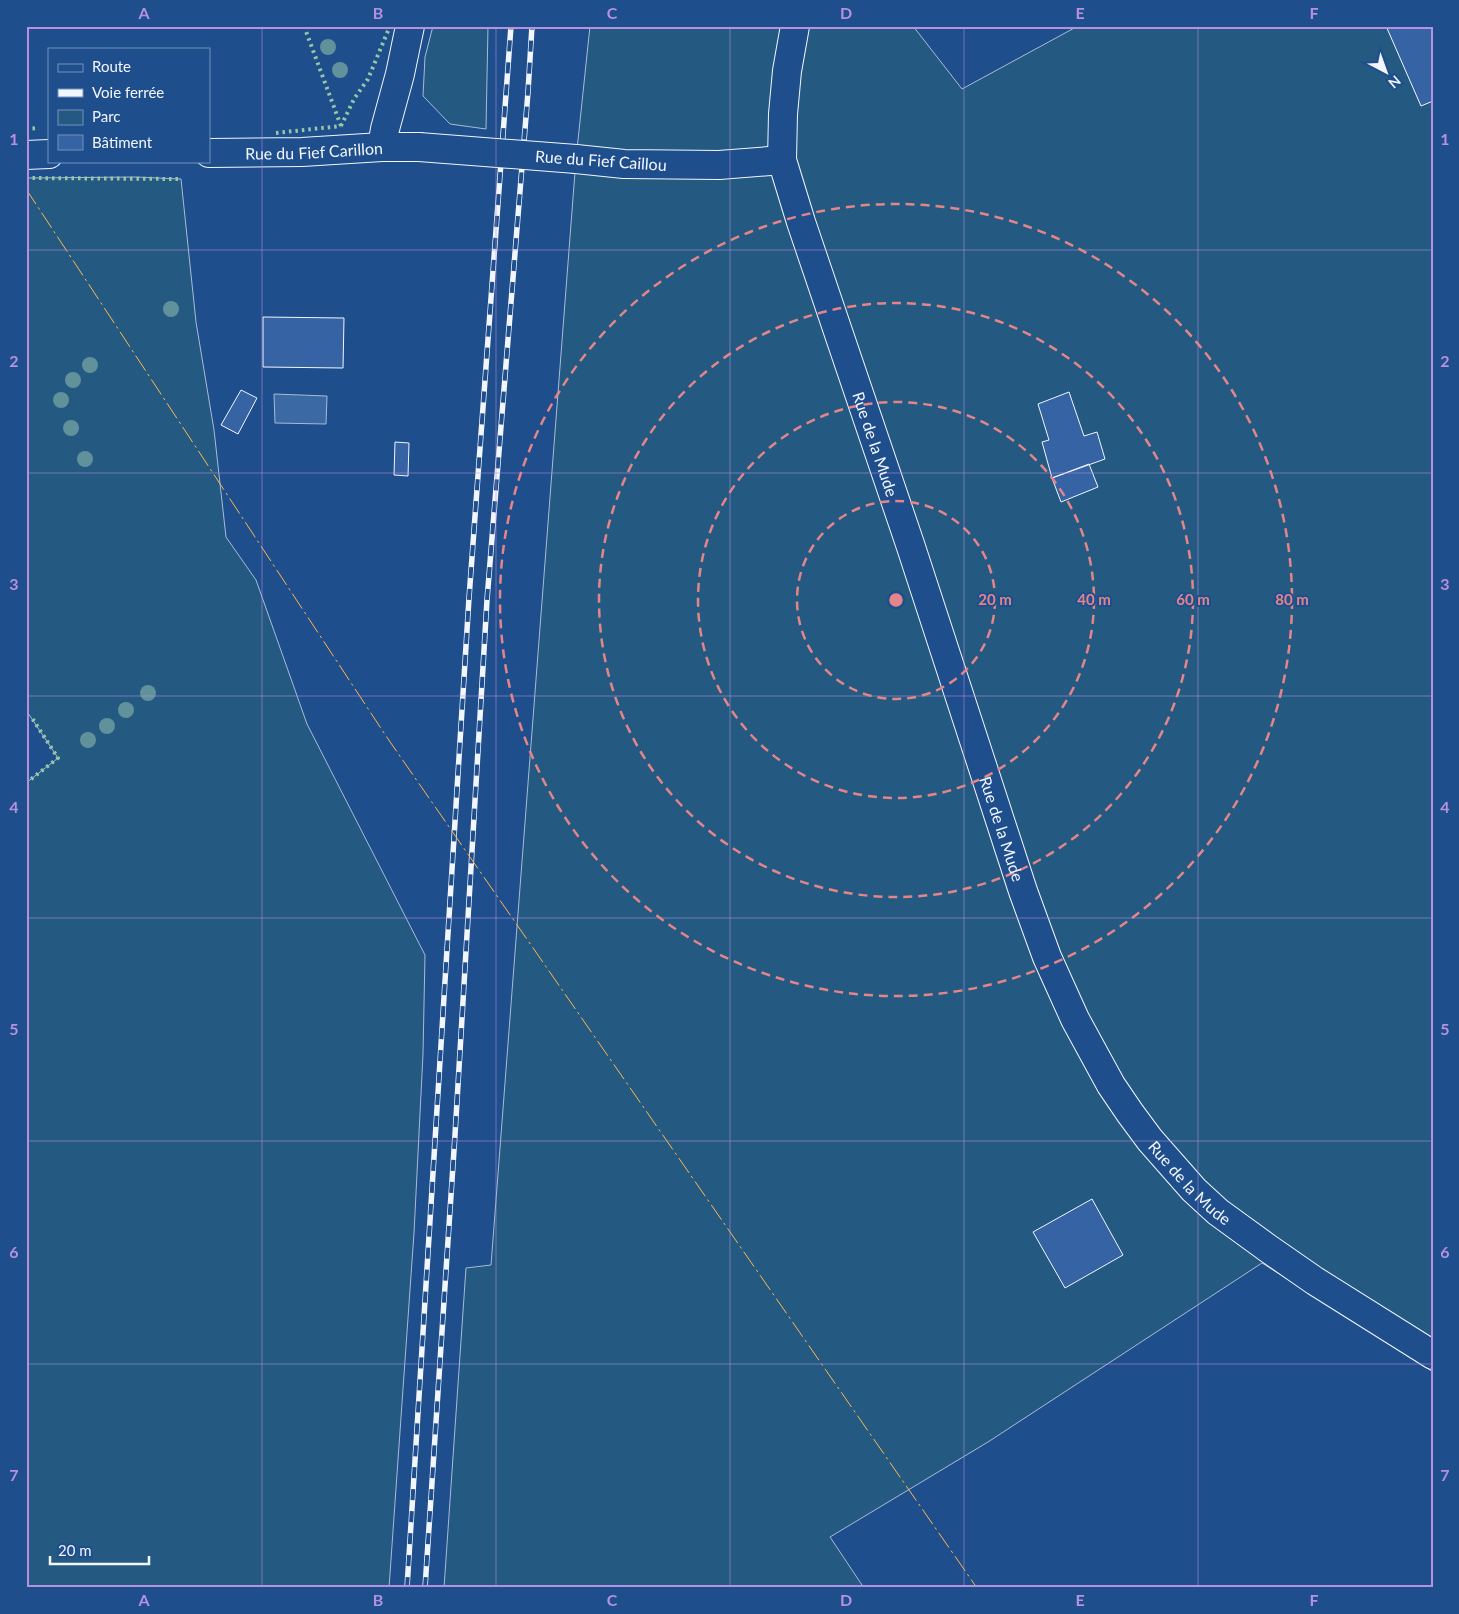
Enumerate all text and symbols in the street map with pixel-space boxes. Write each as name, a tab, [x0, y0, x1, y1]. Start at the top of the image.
text: A	[137, 3, 150, 22]
text: B	[373, 3, 383, 22]
text: C	[607, 3, 618, 22]
text: D	[840, 3, 852, 22]
text: E	[1075, 3, 1085, 22]
text: F	[1309, 3, 1319, 22]
legend	[48, 48, 210, 162]
north arrow	[1362, 48, 1412, 98]
text: Route	[92, 57, 131, 75]
text: N	[1385, 72, 1405, 92]
text: Voie ferrée	[92, 83, 164, 101]
text: Parc	[92, 107, 121, 125]
text: 1	[9, 129, 19, 148]
text: 1	[1440, 129, 1450, 148]
text: Bâtiment	[92, 133, 153, 151]
street label: Rue du Fief Carillon	[245, 137, 383, 162]
street label: Rue du Fief Caillou	[535, 146, 667, 174]
text: 2	[9, 351, 19, 370]
text: 2	[1440, 351, 1450, 370]
street label: Rue de la Mude	[850, 389, 903, 499]
text: 3	[9, 574, 19, 593]
text: 3	[1440, 574, 1450, 593]
text: 20 m	[978, 590, 1012, 608]
text: 40 m	[1077, 590, 1111, 608]
text: 60 m	[1176, 590, 1210, 608]
text: 80 m	[1275, 590, 1309, 608]
centre of rings	[887, 591, 905, 609]
street label: Rue de la Mude	[977, 774, 1029, 884]
text: 4	[9, 797, 19, 816]
text: 4	[1440, 797, 1450, 816]
text: 5	[9, 1019, 19, 1038]
text: 5	[1440, 1019, 1450, 1038]
street label: Rue de la Mude	[1145, 1136, 1235, 1228]
text: 6	[9, 1242, 19, 1261]
text: 6	[1440, 1242, 1450, 1261]
text: 7	[9, 1465, 19, 1484]
text: 7	[1440, 1465, 1450, 1484]
scale bar	[50, 1534, 149, 1566]
text: 20 m	[58, 1541, 92, 1559]
text: A	[137, 1590, 150, 1609]
text: B	[373, 1590, 383, 1609]
text: C	[607, 1590, 618, 1609]
text: D	[840, 1590, 852, 1609]
text: E	[1075, 1590, 1085, 1609]
text: F	[1309, 1590, 1319, 1609]

